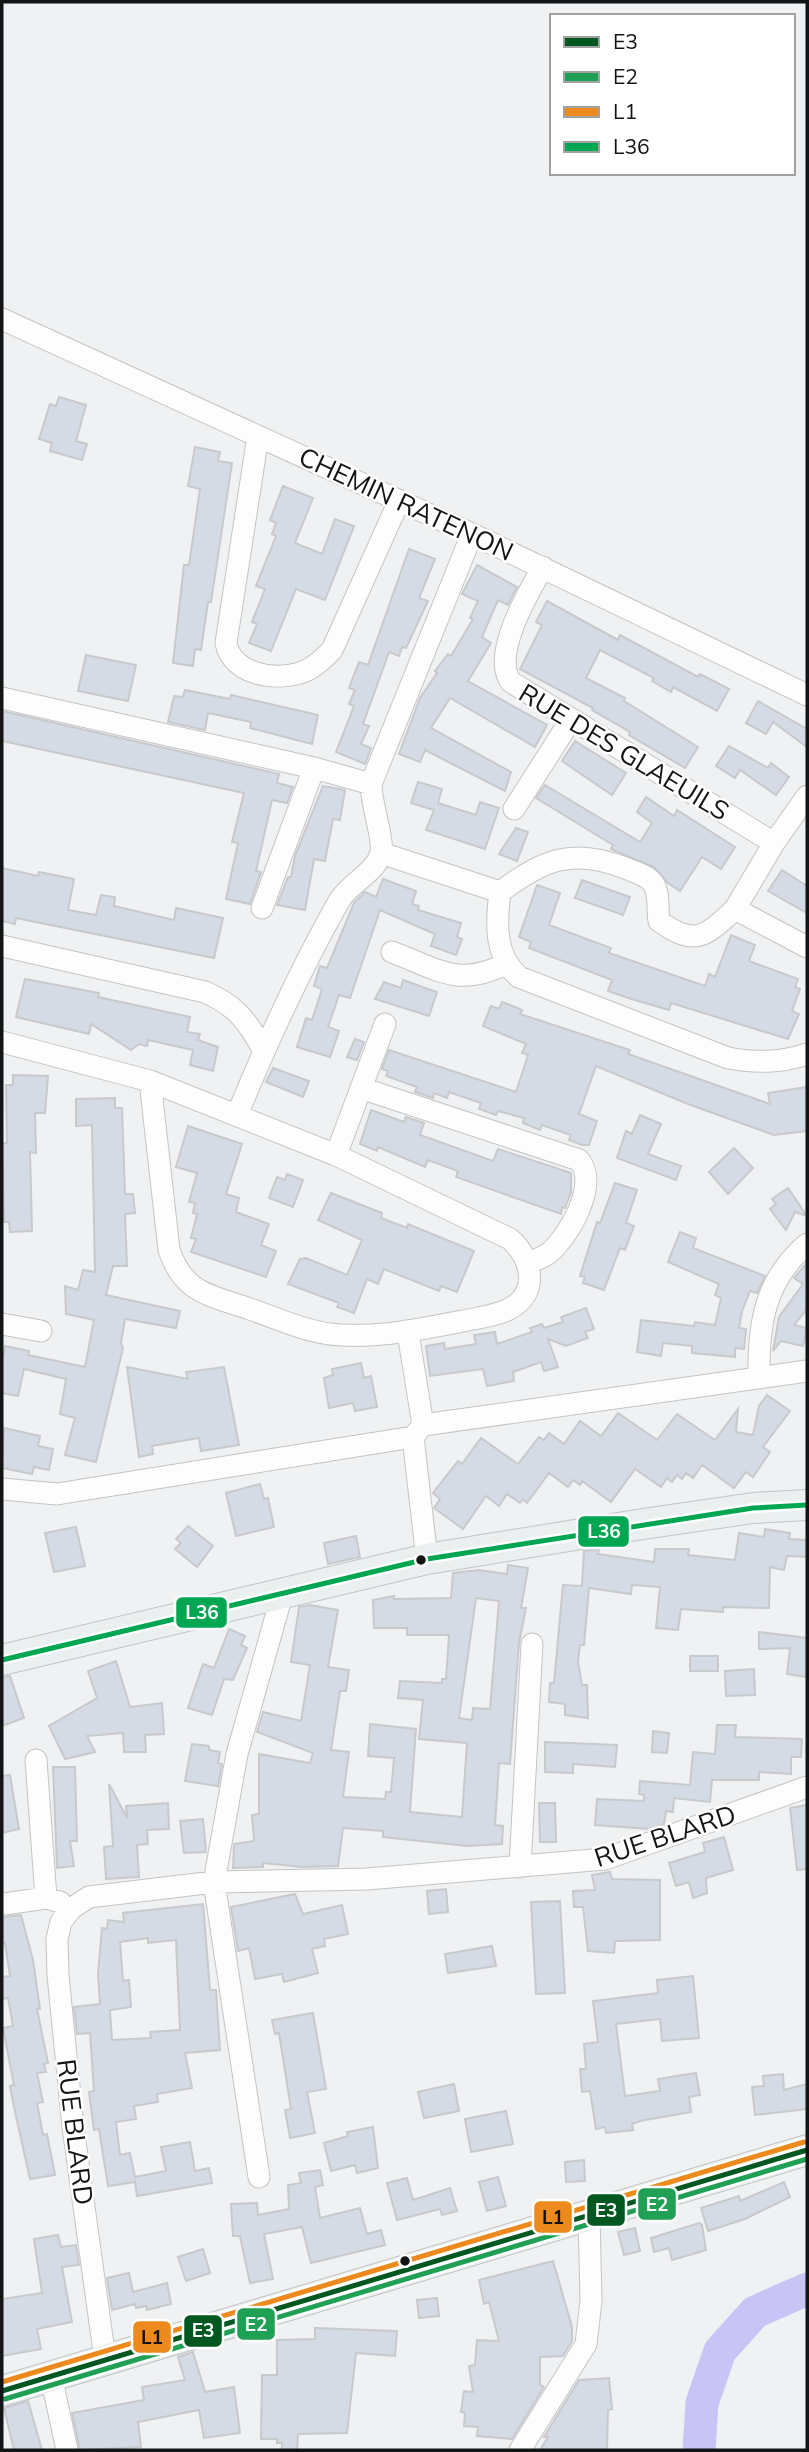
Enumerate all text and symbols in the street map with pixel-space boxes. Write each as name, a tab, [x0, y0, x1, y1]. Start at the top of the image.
legend	[550, 14, 795, 175]
text: E3	[613, 28, 638, 54]
text: E2	[613, 63, 638, 89]
text: L1	[613, 98, 637, 124]
text: L36	[613, 133, 650, 159]
street label: CHEMIN RATENON	[294, 439, 519, 568]
street label: RUE DES GLAEUILS	[513, 676, 735, 827]
line badge: L36	[577, 1515, 630, 1548]
text: L36	[587, 1519, 621, 1543]
unlabelled marker	[414, 1553, 428, 1567]
line badge: L36	[175, 1596, 228, 1629]
text: L36	[185, 1600, 219, 1624]
street label: RUE BLARD	[590, 1797, 740, 1874]
street label: RUE BLARD	[50, 2057, 101, 2207]
line badge: E2	[637, 2187, 677, 2221]
text: E2	[646, 2192, 668, 2216]
line badge: E3	[586, 2193, 626, 2227]
text: E3	[595, 2198, 617, 2222]
line badge: L1	[533, 2200, 573, 2234]
text: L1	[542, 2205, 564, 2229]
unlabelled marker	[398, 2254, 412, 2268]
line badge: E2	[236, 2307, 276, 2341]
text: E2	[245, 2312, 267, 2336]
line badge: E3	[183, 2314, 223, 2348]
text: E3	[192, 2318, 214, 2342]
line badge: L1	[132, 2320, 172, 2354]
text: L1	[141, 2325, 163, 2349]

